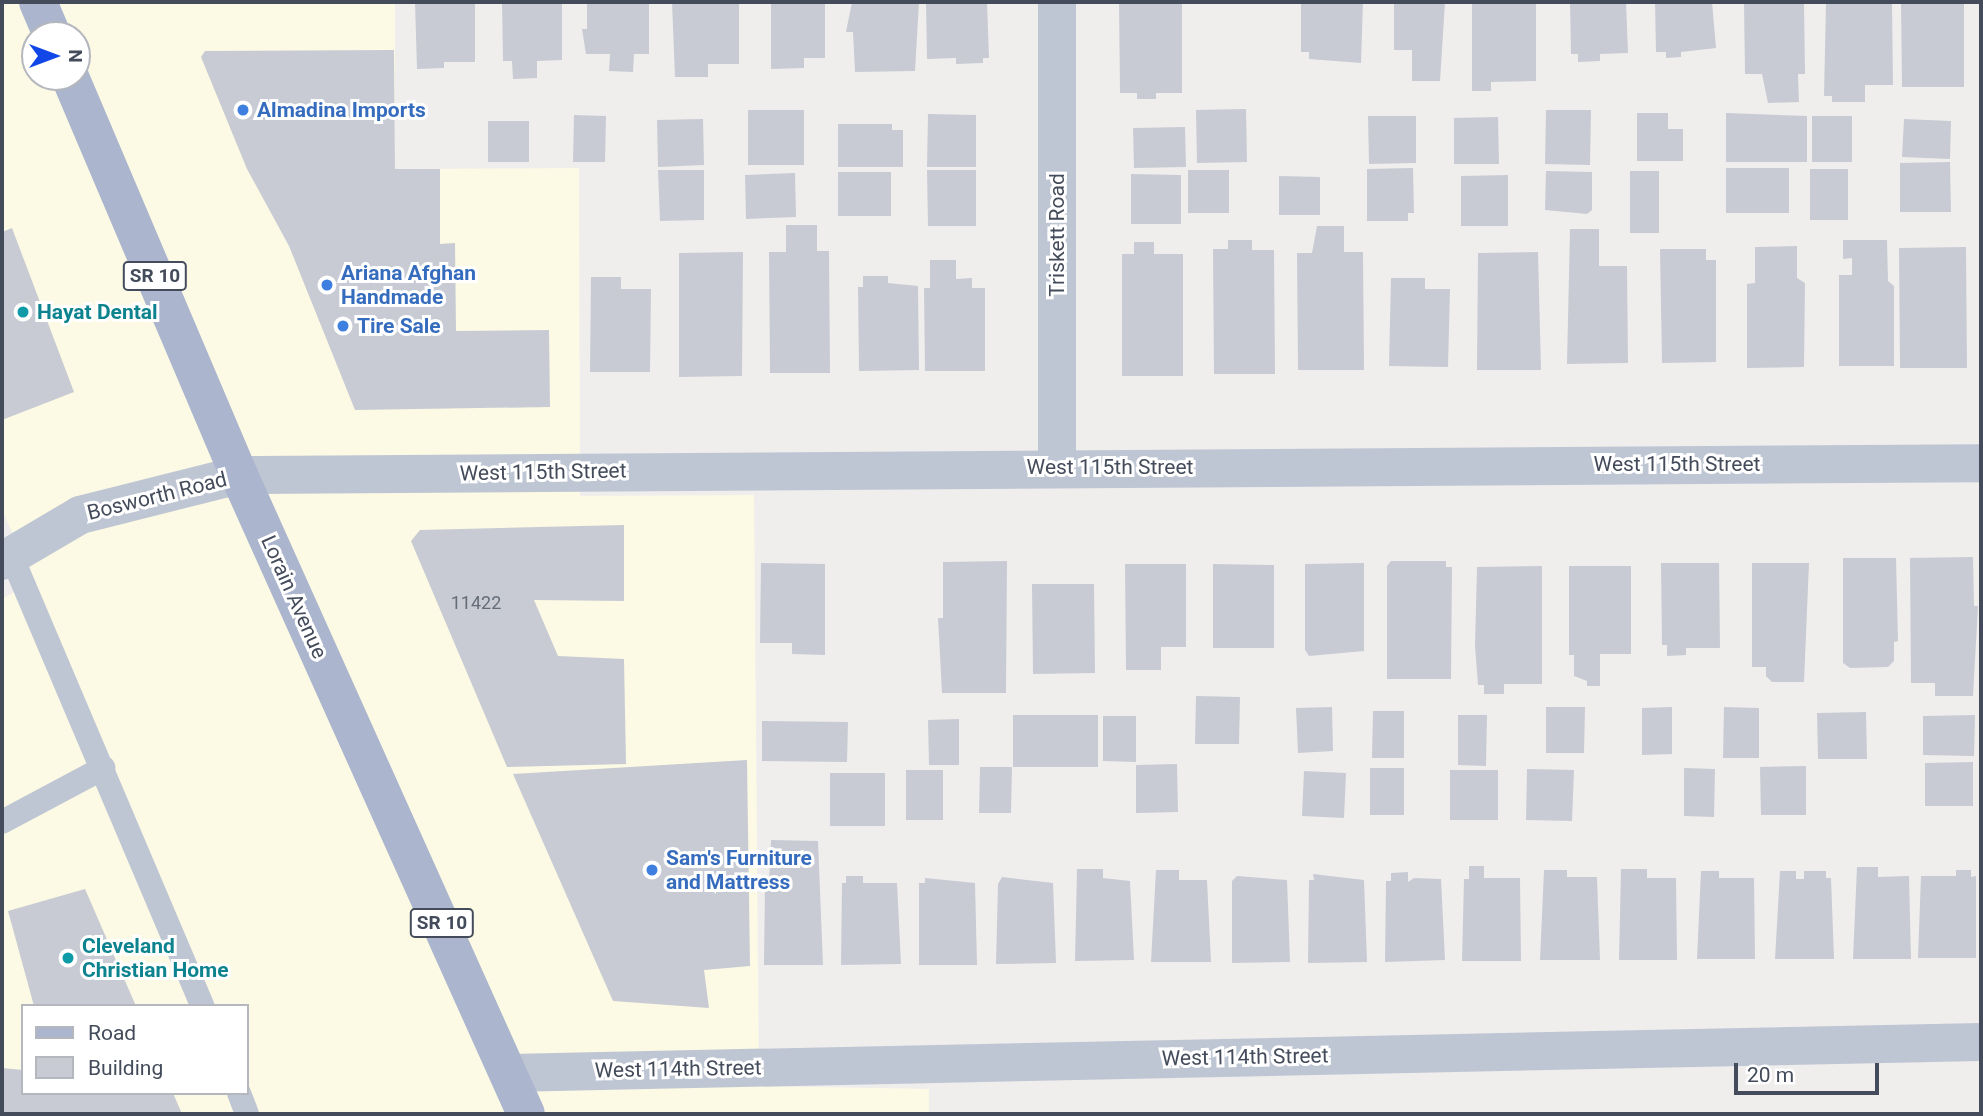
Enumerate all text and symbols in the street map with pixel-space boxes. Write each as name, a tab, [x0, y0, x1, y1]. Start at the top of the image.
north arrow	[21, 21, 91, 91]
text: N	[64, 49, 87, 63]
place label: Almadina Imports	[257, 97, 426, 123]
marker: Almadina Imports	[235, 102, 251, 118]
street label: Triskett Road	[1044, 173, 1070, 297]
road number: SR 10	[122, 260, 188, 292]
place label: Ariana Afghan Handmade	[341, 260, 476, 310]
marker: Ariana Afghan Handmade	[319, 277, 335, 293]
place label: Hayat Dental	[37, 299, 158, 325]
marker: Hayat Dental	[15, 304, 31, 320]
place label: Tire Sale	[357, 313, 441, 339]
marker: Tire Sale	[335, 318, 351, 334]
street label: West 115th Street	[1594, 451, 1760, 477]
street label: West 115th Street	[1027, 454, 1193, 480]
street label: West 115th Street	[459, 458, 627, 486]
street label: Bosworth Road	[85, 466, 229, 526]
street label: Lorain Avenue	[256, 532, 332, 662]
house number: 11422	[451, 592, 501, 614]
place label: Sam's Furniture and Mattress	[666, 845, 812, 895]
marker: Sam's Furniture and Mattress	[644, 862, 660, 878]
road number: SR 10	[409, 908, 475, 939]
place label: Cleveland Christian Home	[82, 933, 229, 983]
marker: Cleveland Christian Home	[60, 950, 76, 966]
legend	[21, 1004, 248, 1095]
text: Road	[88, 1021, 136, 1045]
street label: West 114th Street	[1161, 1043, 1329, 1071]
scale bar	[1738, 1050, 1883, 1094]
street label: West 114th Street	[594, 1055, 762, 1083]
text: Building	[88, 1056, 163, 1080]
text: 20 m	[1747, 1063, 1794, 1087]

